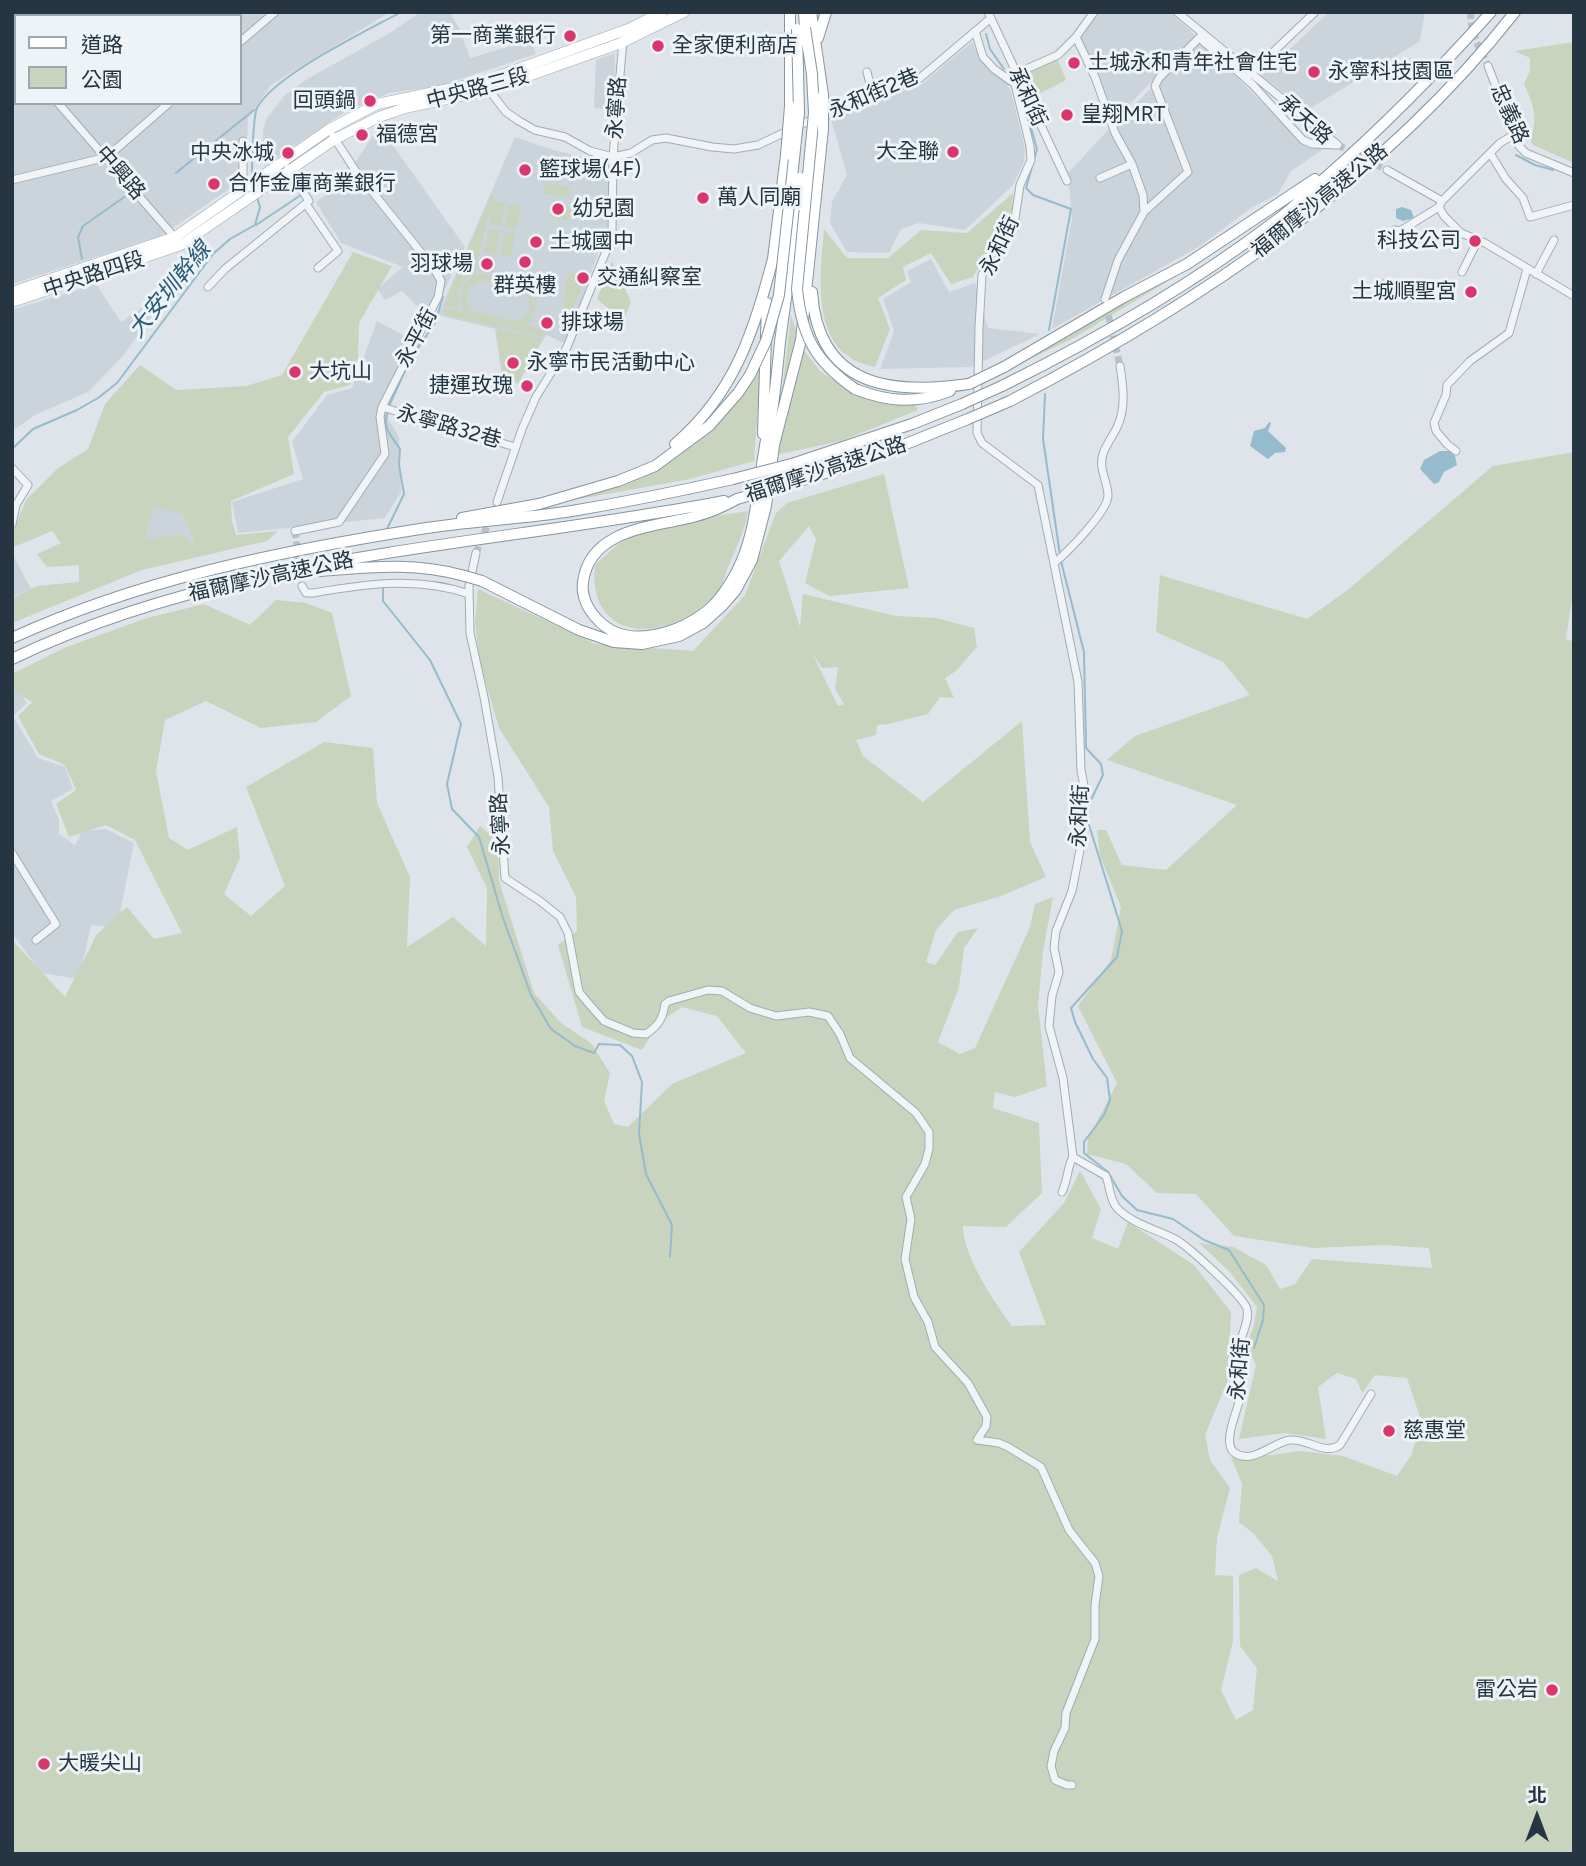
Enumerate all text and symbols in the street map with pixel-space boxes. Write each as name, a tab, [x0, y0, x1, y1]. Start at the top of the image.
legend	[14, 14, 242, 105]
place label: 第一商業銀行	[430, 23, 556, 49]
marker: 第一商業銀行	[562, 28, 578, 44]
text: 道路	[81, 32, 123, 57]
place label: 全家便利商店	[672, 33, 798, 59]
marker: 全家便利商店	[650, 38, 666, 54]
place label: 土城永和青年社會住宅	[1088, 50, 1298, 76]
marker: 土城永和青年社會住宅	[1066, 55, 1082, 71]
place label: 永寧科技園區	[1328, 59, 1454, 85]
street label: 中央路三段	[424, 63, 532, 115]
street label: 承和街	[1002, 63, 1052, 131]
street label: 永和街2巷	[825, 64, 923, 124]
marker: 永寧科技園區	[1306, 64, 1322, 80]
text: 公園	[81, 67, 123, 92]
street label: 永寧路	[602, 76, 632, 140]
street label: 忠義路	[1485, 80, 1533, 148]
place label: 回頭鍋	[293, 88, 356, 114]
street label: 承天路	[1273, 90, 1337, 150]
marker: 回頭鍋	[362, 93, 378, 109]
place label: 皇翔MRT	[1081, 102, 1165, 128]
marker: 皇翔MRT	[1059, 107, 1075, 123]
place label: 福德宮	[376, 122, 439, 148]
marker: 福德宮	[354, 127, 370, 143]
street label: 福爾摩沙高速公路	[1247, 138, 1393, 264]
place label: 大全聯	[876, 139, 939, 165]
place label: 中央冰城	[190, 140, 274, 166]
street label: 中興路	[90, 141, 150, 205]
marker: 大全聯	[945, 144, 961, 160]
marker: 中央冰城	[280, 145, 296, 161]
place label: 籃球場(4F)	[539, 157, 641, 183]
marker: 籃球場(4F)	[517, 162, 533, 178]
place label: 合作金庫商業銀行	[228, 171, 396, 197]
marker: 合作金庫商業銀行	[206, 176, 222, 192]
place label: 萬人同廟	[717, 185, 801, 211]
marker: 萬人同廟	[695, 190, 711, 206]
place label: 幼兒園	[572, 196, 635, 222]
marker: 幼兒園	[550, 201, 566, 217]
street label: 永和街	[975, 212, 1025, 280]
place label: 科技公司	[1377, 228, 1461, 254]
place label: 土城國中	[550, 229, 634, 255]
marker: 科技公司	[1467, 233, 1483, 249]
marker: 土城國中	[528, 234, 544, 250]
water label: 大安圳幹線	[123, 237, 217, 343]
street label: 中央路四段	[40, 247, 148, 303]
place label: 羽球場	[410, 251, 473, 277]
marker: 群英樓	[517, 254, 533, 270]
marker: 羽球場	[479, 256, 495, 272]
place label: 交通糾察室	[597, 265, 702, 291]
marker: 交通糾察室	[575, 270, 591, 286]
place label: 群英樓	[494, 273, 556, 299]
place label: 土城順聖宮	[1352, 279, 1457, 305]
marker: 土城順聖宮	[1463, 284, 1479, 300]
street label: 永平街	[391, 304, 443, 372]
place label: 排球場	[561, 310, 624, 336]
marker: 排球場	[539, 315, 555, 331]
place label: 永寧市民活動中心	[527, 350, 695, 376]
marker: 永寧市民活動中心	[505, 355, 521, 371]
place label: 大坑山	[309, 359, 372, 385]
marker: 大坑山	[287, 364, 303, 380]
place label: 捷運玫瑰	[429, 373, 513, 399]
marker: 捷運玫瑰	[519, 378, 535, 394]
street label: 永寧路32巷	[394, 400, 504, 454]
street label: 福爾摩沙高速公路	[742, 432, 910, 508]
street label: 福爾摩沙高速公路	[186, 547, 356, 607]
street label: 永和街	[1066, 784, 1094, 848]
street label: 永寧路	[487, 792, 515, 856]
street label: 永和街	[1225, 1337, 1255, 1401]
place label: 慈惠堂	[1403, 1418, 1466, 1444]
marker: 慈惠堂	[1381, 1423, 1397, 1439]
place label: 雷公岩	[1475, 1677, 1538, 1703]
marker: 雷公岩	[1544, 1682, 1560, 1698]
place label: 大暖尖山	[58, 1751, 142, 1777]
marker: 大暖尖山	[36, 1756, 52, 1772]
north arrow	[1502, 1782, 1572, 1852]
text: 北	[1527, 1784, 1547, 1807]

